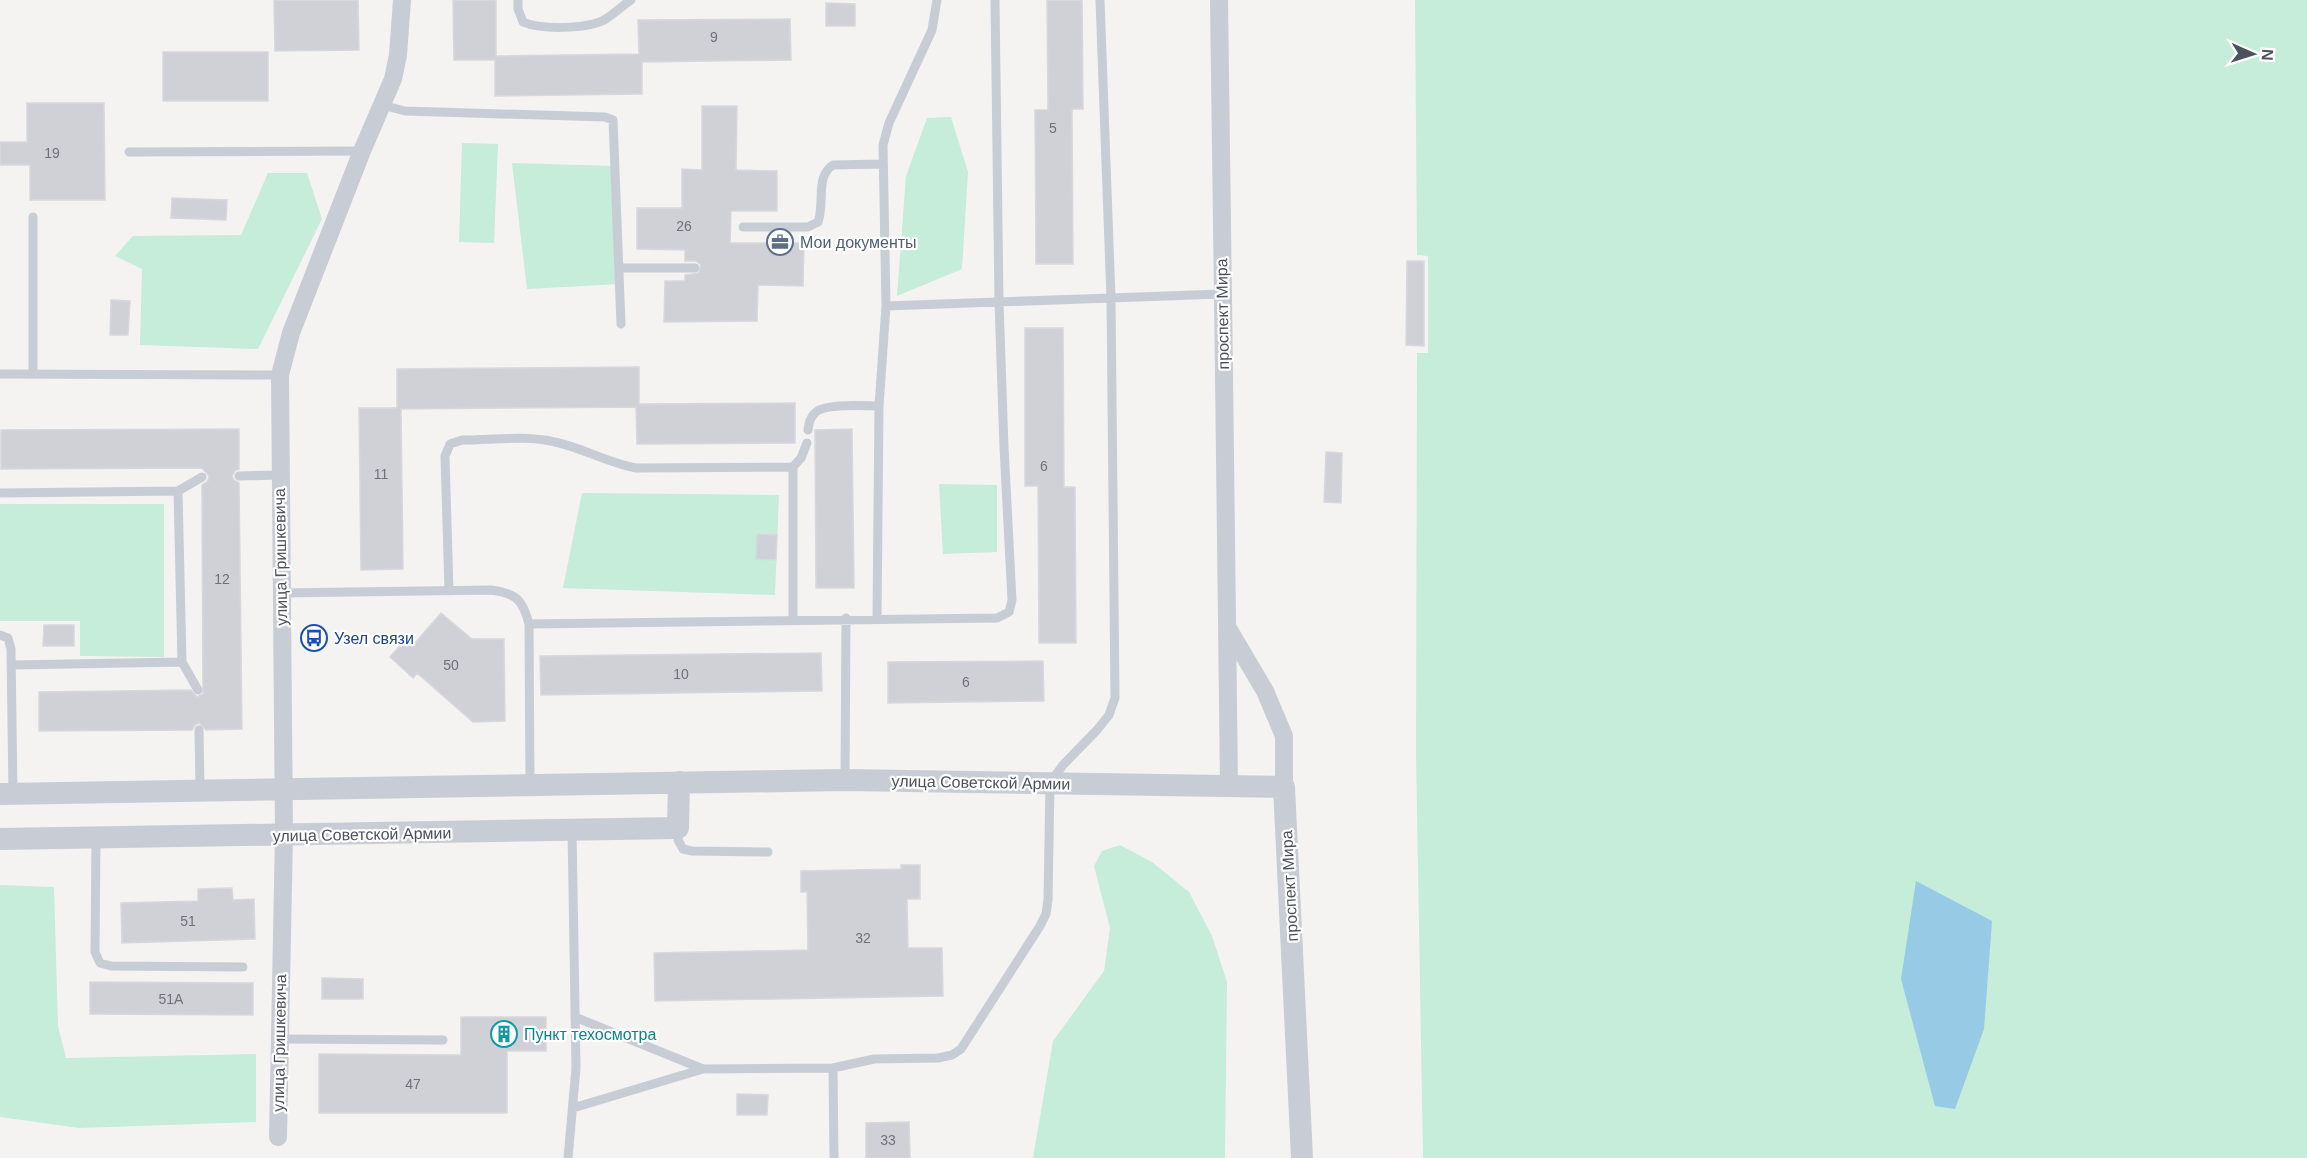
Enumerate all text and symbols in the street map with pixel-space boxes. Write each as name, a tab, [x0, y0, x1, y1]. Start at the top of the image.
north arrow	[2223, 24, 2283, 84]
house number: 9	[710, 29, 718, 45]
text: N	[2259, 49, 2276, 61]
house number: 5	[1049, 120, 1057, 136]
house number: 19	[44, 145, 60, 161]
house number: 26	[676, 218, 692, 234]
office icon: Мои документы	[765, 227, 795, 257]
place label: Мои документы	[800, 234, 917, 251]
street label: проспект Мира	[1213, 258, 1232, 370]
house number: 6	[1040, 458, 1048, 474]
house number: 11	[374, 466, 388, 482]
street label: улица Гришкевича	[271, 488, 290, 626]
house number: 12	[214, 571, 230, 587]
bus stop icon: Узел связи	[299, 623, 329, 653]
place label: Узел связи	[334, 630, 414, 647]
house number: 50	[443, 657, 459, 673]
house number: 10	[673, 666, 689, 682]
house number: 6	[962, 674, 970, 690]
street label: улица Советской Армии	[892, 772, 1070, 793]
street label: улица Советской Армии	[273, 824, 451, 845]
street label: проспект Мира	[1278, 830, 1301, 942]
house number: 51	[180, 913, 196, 929]
house number: 32	[855, 930, 871, 946]
street label: улица Гришкевича	[270, 974, 289, 1112]
house number: 51А	[159, 991, 184, 1007]
building icon: Пункт техосмотра	[489, 1019, 519, 1049]
place label: Пункт техосмотра	[524, 1026, 656, 1043]
house number: 47	[405, 1076, 421, 1092]
house number: 33	[880, 1132, 896, 1148]

